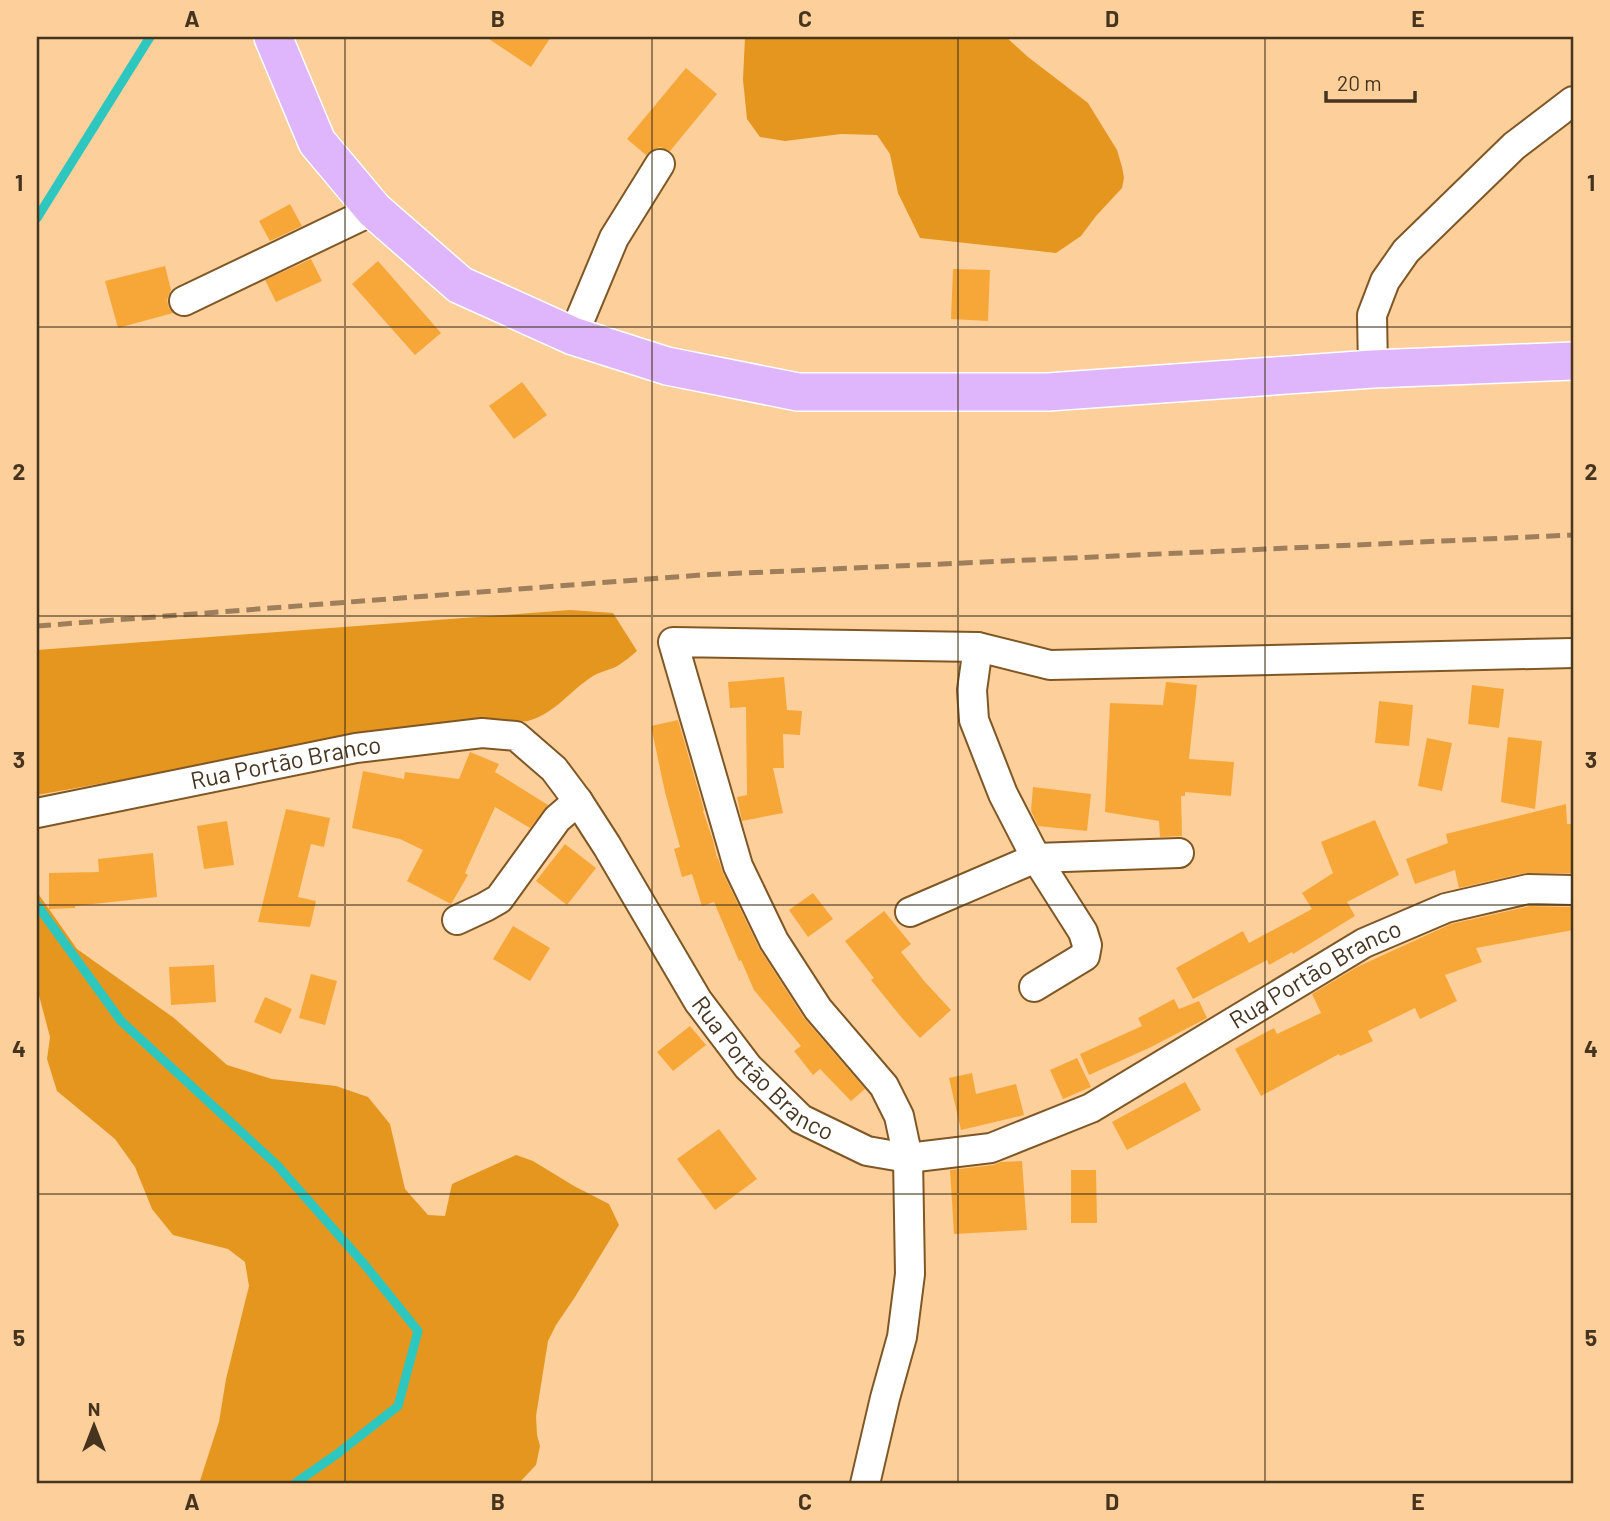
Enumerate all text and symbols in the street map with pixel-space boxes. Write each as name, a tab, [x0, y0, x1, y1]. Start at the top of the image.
text: A	[184, 4, 200, 32]
text: B	[491, 4, 505, 32]
text: C	[798, 4, 812, 32]
text: D	[1105, 4, 1119, 32]
text: E	[1411, 4, 1425, 32]
scale bar	[1326, 60, 1416, 104]
text: 20 m	[1337, 70, 1382, 95]
text: 1	[15, 168, 23, 196]
text: 1	[1587, 168, 1595, 196]
text: 2	[13, 457, 25, 485]
text: 2	[1585, 457, 1597, 485]
street label: Rua Portão Branco	[188, 729, 383, 794]
text: 3	[13, 745, 25, 773]
text: 3	[1585, 745, 1597, 773]
street label: Rua Portão Branco	[1224, 913, 1405, 1034]
street label: Rua Portão Branco	[686, 990, 839, 1146]
text: 4	[12, 1034, 26, 1062]
text: 4	[1584, 1034, 1598, 1062]
text: 5	[13, 1323, 25, 1351]
text: 5	[1585, 1323, 1597, 1351]
north arrow	[60, 1392, 130, 1462]
text: N	[88, 1397, 100, 1420]
text: A	[184, 1487, 200, 1515]
text: B	[491, 1487, 505, 1515]
text: C	[798, 1487, 812, 1515]
text: D	[1105, 1487, 1119, 1515]
text: E	[1411, 1487, 1425, 1515]

